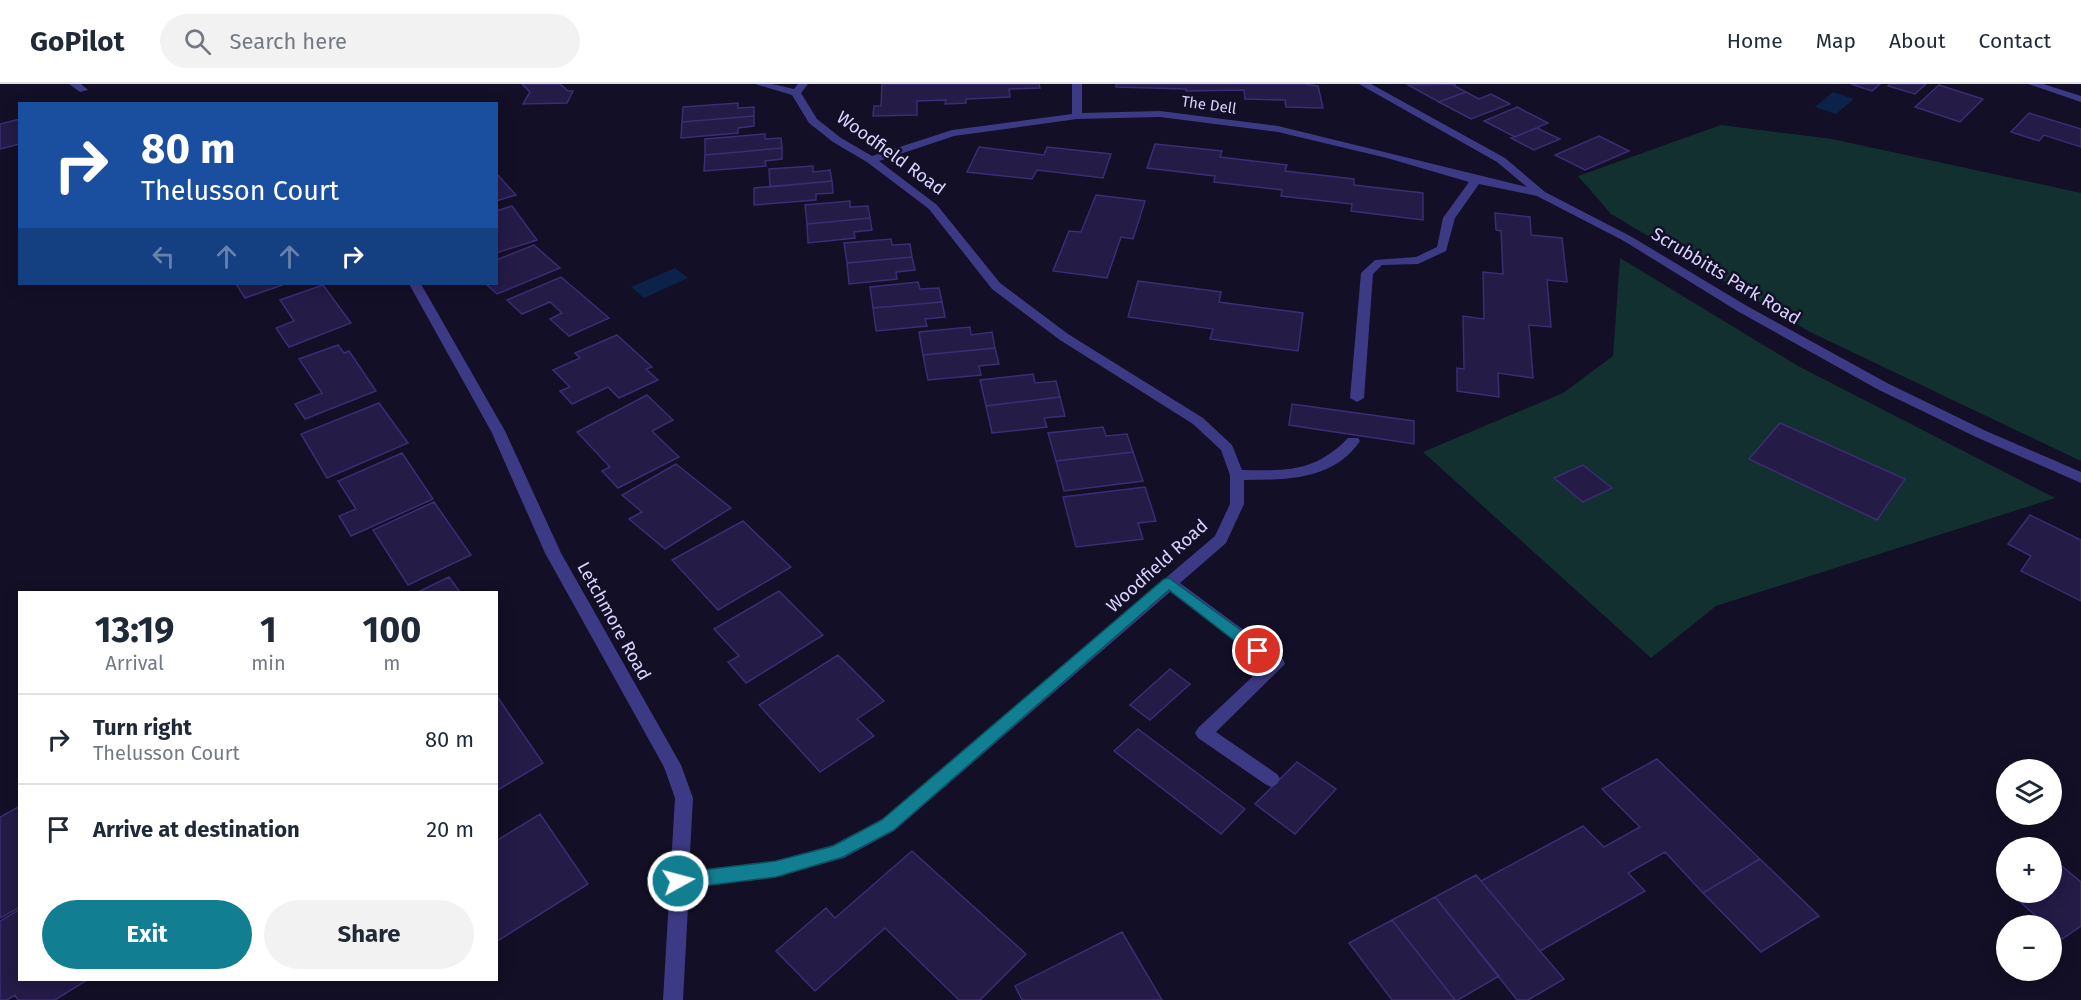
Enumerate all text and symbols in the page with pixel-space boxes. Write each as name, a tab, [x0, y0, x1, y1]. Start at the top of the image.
search box	[160, 14, 580, 68]
text: GoPilot	[30, 25, 124, 58]
icon: search	[181, 25, 214, 58]
text: Search here	[229, 28, 347, 55]
text: Home	[1727, 28, 1783, 54]
text: Map	[1816, 28, 1856, 54]
text: About	[1889, 28, 1946, 54]
text: Contact	[1979, 28, 2051, 54]
street label: The Dell	[1180, 92, 1238, 118]
street label: Woodfield Road	[832, 106, 950, 200]
text: 80 m	[141, 124, 235, 174]
icon: right	[42, 126, 120, 204]
text: Thelusson Court	[141, 175, 339, 207]
street label: Scrubbitts Park Road	[1647, 223, 1805, 329]
icon: left	[147, 240, 180, 273]
icon: ahead	[210, 240, 243, 273]
icon: ahead	[273, 240, 306, 273]
icon: right	[336, 240, 369, 273]
street label: Woodfield Road	[1102, 515, 1212, 617]
street label: Letchmore Road	[572, 558, 656, 684]
text: 13:19	[95, 608, 174, 652]
text: 1	[260, 608, 277, 652]
text: 100	[362, 608, 421, 652]
pin	[1232, 625, 1283, 676]
icon: arrive	[1241, 634, 1274, 667]
text: Arrival	[105, 651, 164, 675]
text: min	[251, 651, 286, 675]
text: m	[383, 651, 400, 675]
text: Turn right	[93, 714, 192, 741]
icon: right	[42, 723, 75, 756]
text: 80 m	[425, 726, 474, 753]
text: Thelusson Court	[93, 741, 240, 765]
map controls	[1996, 759, 2062, 981]
button: layers	[1996, 759, 2062, 825]
icon: arrive	[42, 813, 75, 846]
text: Arrive at destination	[93, 816, 300, 843]
text: 20 m	[426, 816, 474, 843]
button: +	[1996, 837, 2062, 903]
position arrow	[646, 849, 710, 913]
button: Exit	[42, 900, 252, 969]
button: Share	[264, 900, 474, 969]
button: −	[1996, 915, 2062, 981]

